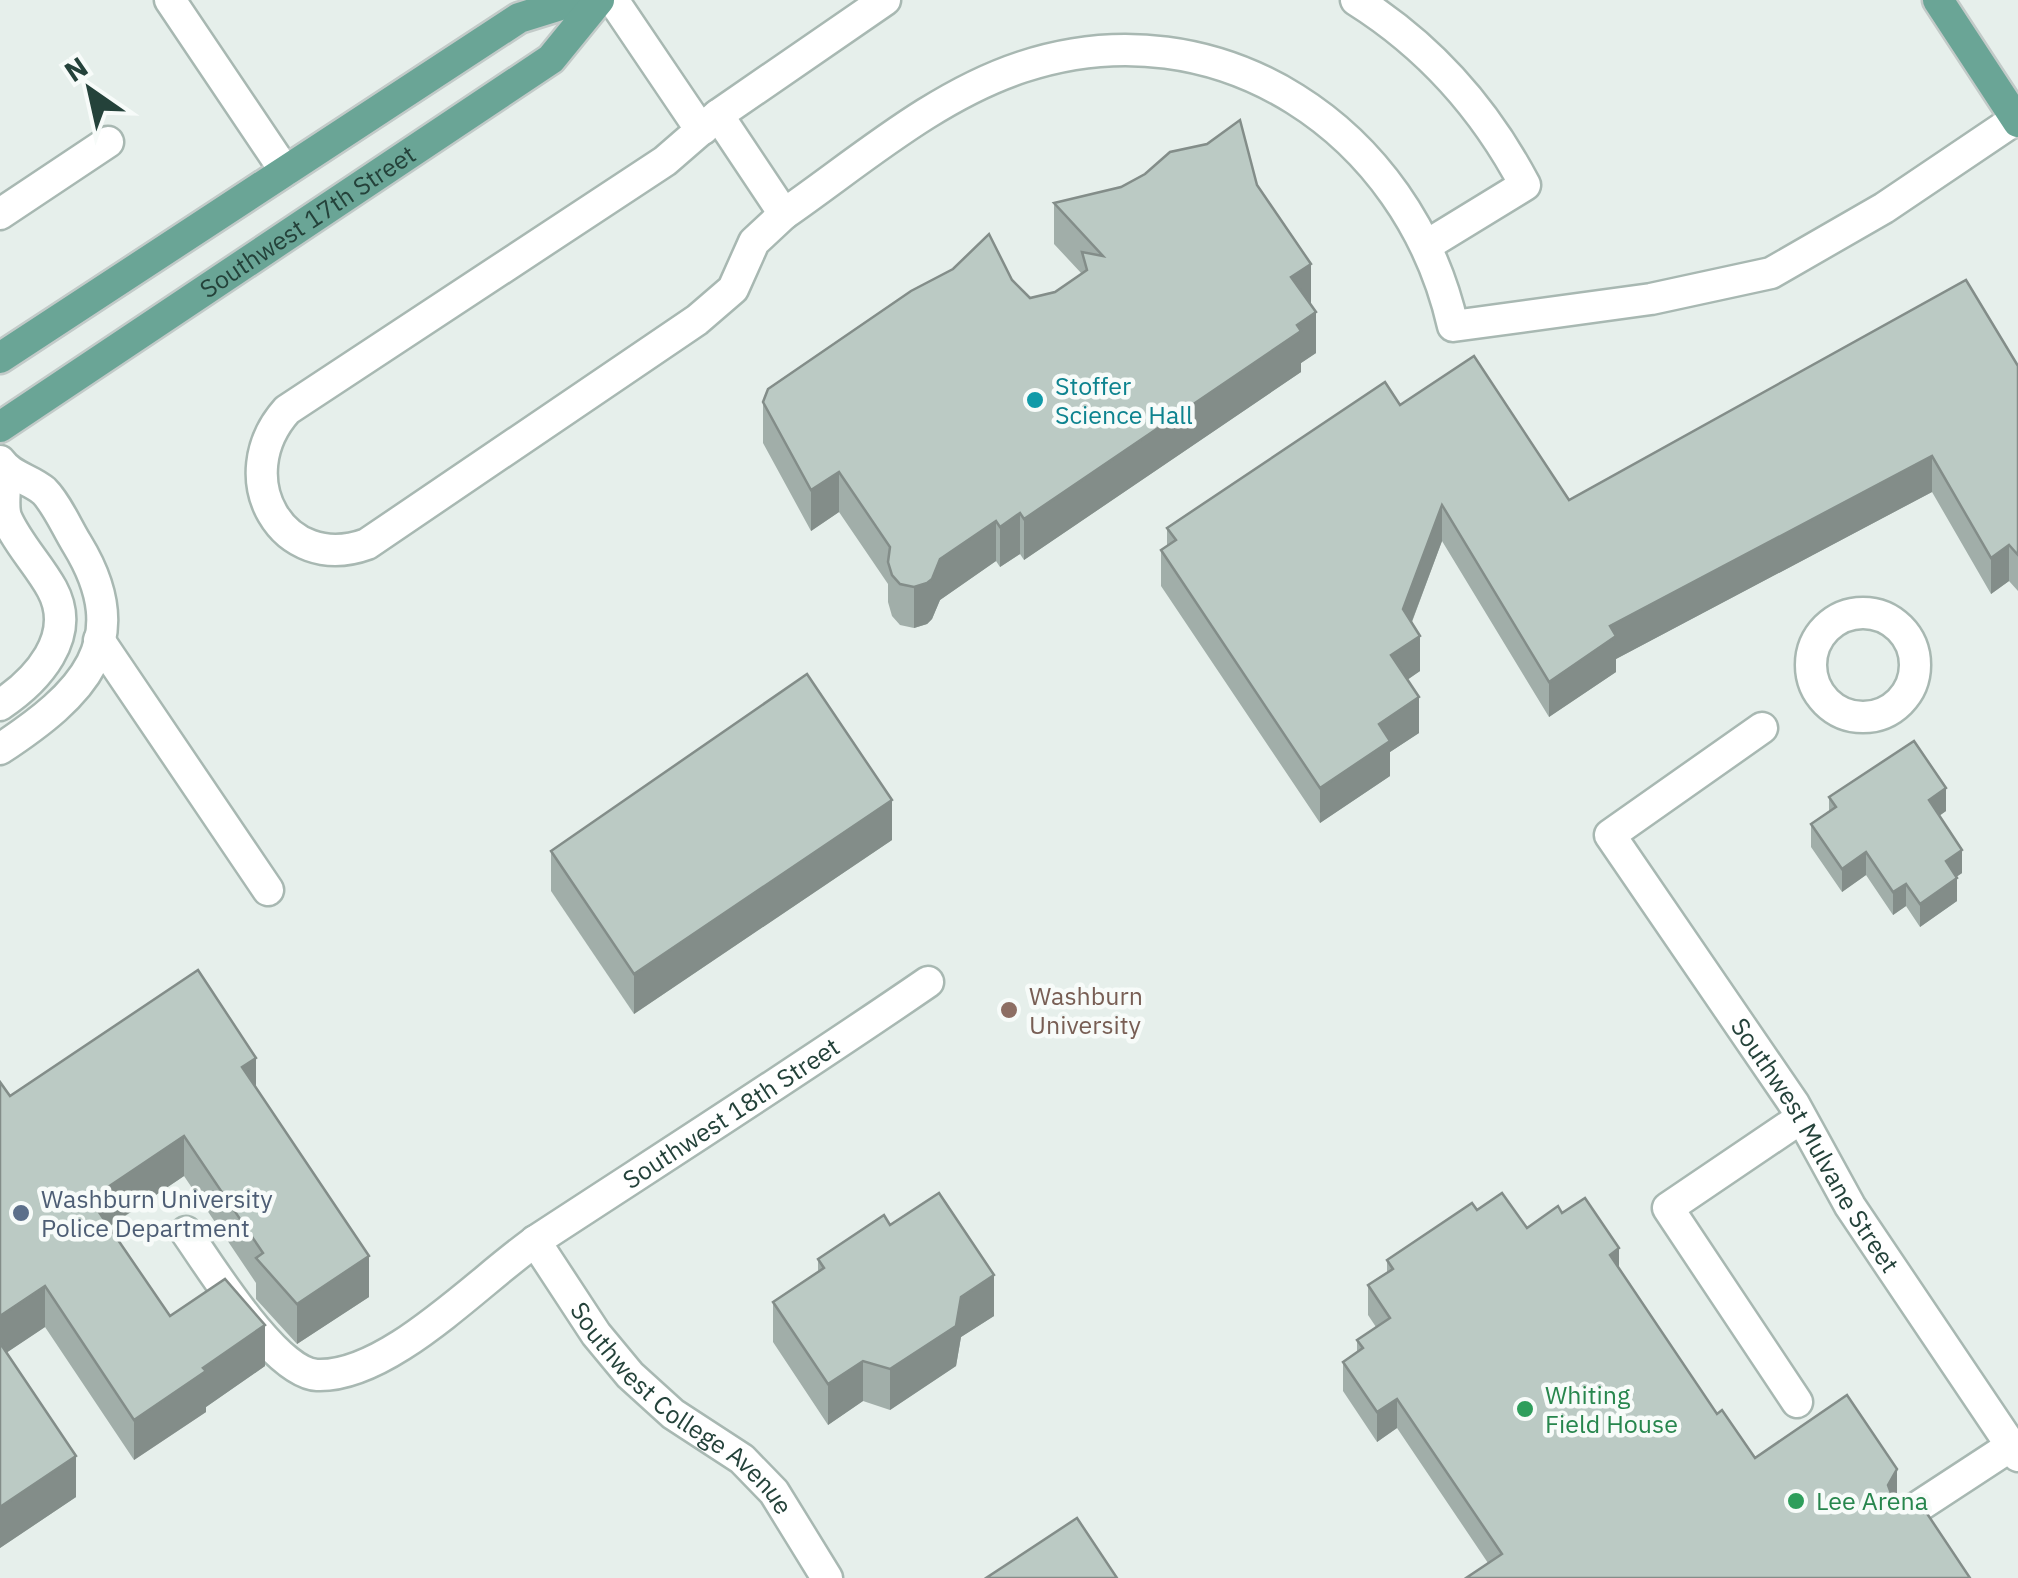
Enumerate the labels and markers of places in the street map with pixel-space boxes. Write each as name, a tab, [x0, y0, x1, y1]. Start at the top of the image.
place label: Stoffer Science Hall	[1055, 369, 1193, 431]
marker: Stoffer Science Hall	[1024, 389, 1046, 411]
place label: Washburn University	[1029, 979, 1143, 1041]
marker: Washburn University	[998, 999, 1020, 1021]
place label: Washburn University Police Department	[41, 1182, 273, 1244]
marker: Washburn University Police Department	[10, 1202, 32, 1224]
place label: Whiting Field House	[1545, 1378, 1678, 1440]
marker: Whiting Field House	[1514, 1398, 1536, 1420]
place label: Lee Arena	[1816, 1484, 1928, 1517]
marker: Lee Arena	[1785, 1490, 1807, 1512]

